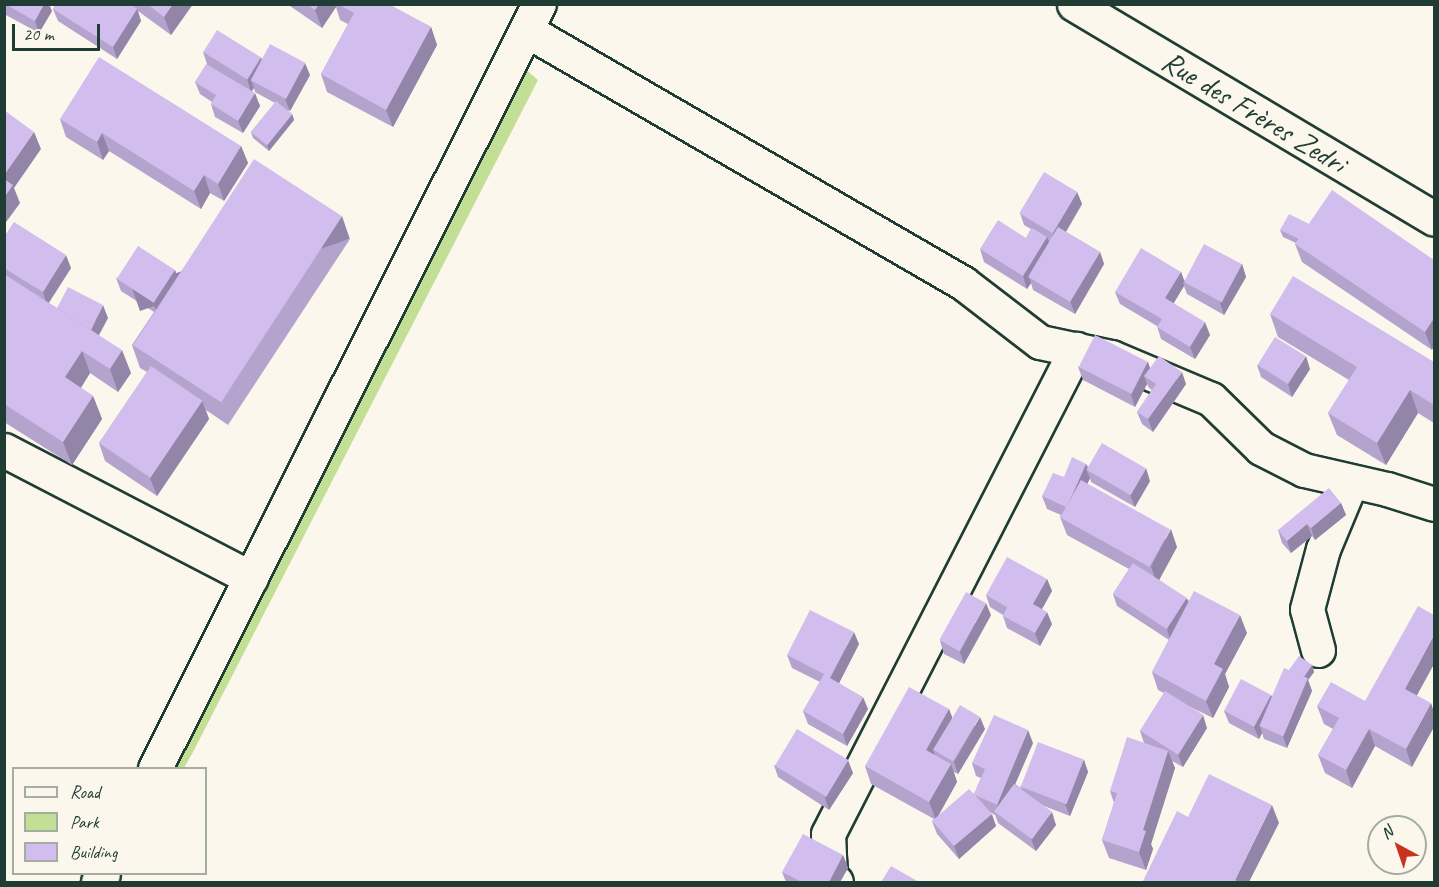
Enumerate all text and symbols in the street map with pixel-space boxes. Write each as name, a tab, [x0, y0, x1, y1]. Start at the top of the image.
scale bar	[15, 12, 104, 50]
text: 20 m	[23, 23, 54, 45]
street label: Rue des Frères Zedri	[1156, 43, 1352, 181]
legend	[12, 767, 207, 875]
text: Road	[70, 781, 100, 803]
text: Park	[70, 811, 99, 833]
north arrow	[1367, 815, 1427, 875]
text: N	[1376, 822, 1397, 844]
text: Building	[70, 841, 117, 863]

